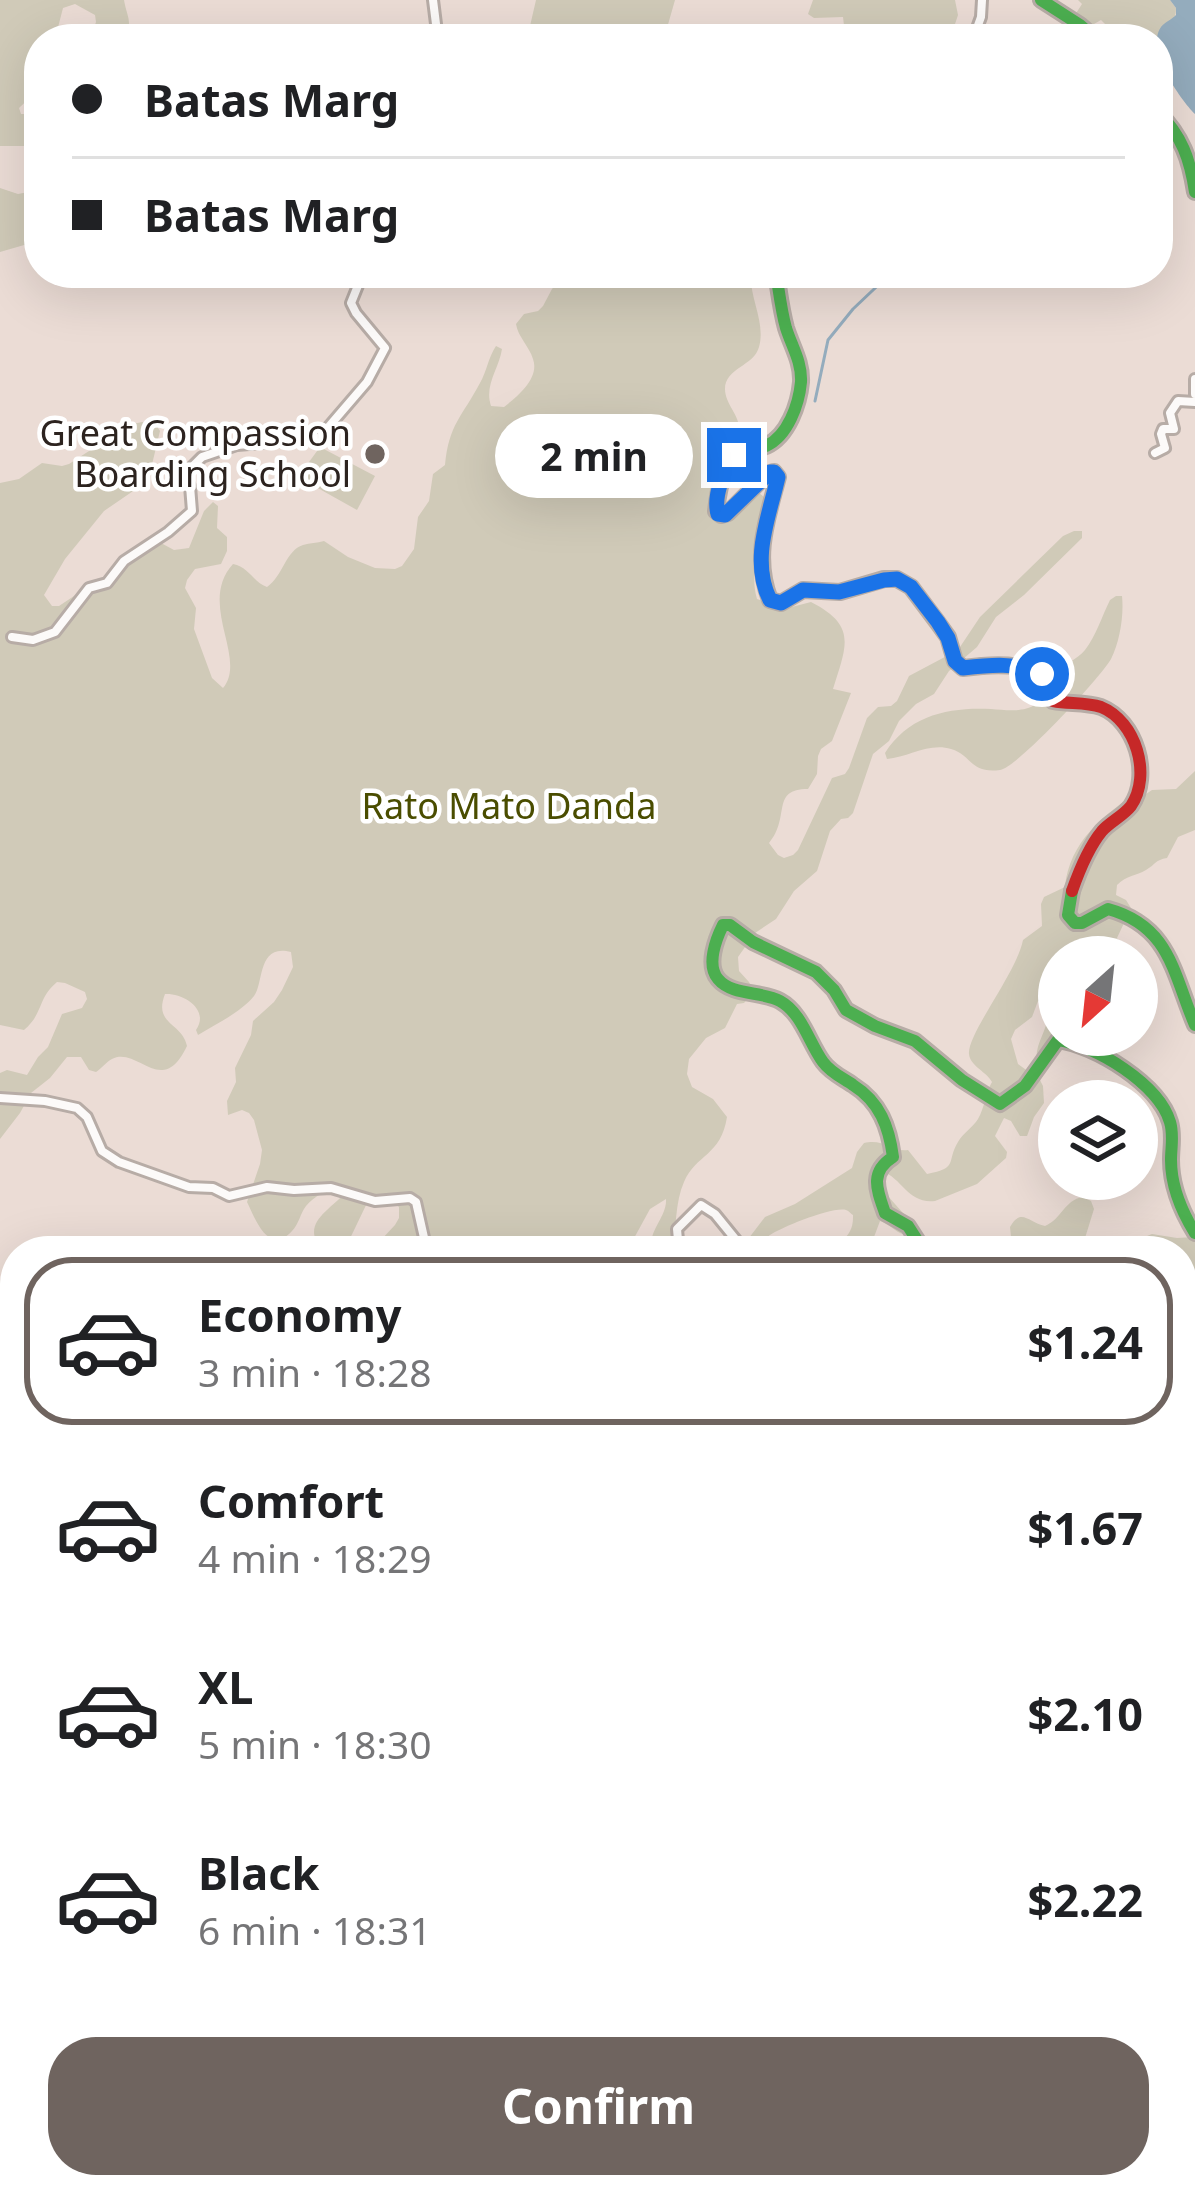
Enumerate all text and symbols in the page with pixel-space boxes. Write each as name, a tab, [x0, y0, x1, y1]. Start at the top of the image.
text: Batas Marg	[144, 69, 399, 130]
text: Batas Marg	[144, 184, 399, 245]
place label: Great Compassion Boarding School	[39, 408, 351, 498]
callout: 2 min	[494, 413, 692, 497]
route end	[707, 428, 761, 482]
text: 2 min	[540, 429, 648, 482]
marker: Great Compassion Boarding School	[362, 441, 388, 467]
route start	[1015, 647, 1069, 701]
park label: Rato Mato Danda	[362, 781, 656, 830]
north arrow	[1038, 936, 1158, 1056]
map controls	[1038, 936, 1158, 1200]
button: layers	[1038, 1080, 1158, 1200]
text: Economy	[198, 1284, 402, 1345]
icon: car	[54, 1287, 162, 1395]
text: $1.24	[1027, 1311, 1143, 1372]
text: 3 min · 18:28	[198, 1345, 432, 1398]
text: Comfort	[198, 1470, 384, 1531]
icon: car	[54, 1473, 162, 1581]
text: $1.67	[1027, 1497, 1143, 1558]
text: 4 min · 18:29	[198, 1531, 432, 1584]
text: XL	[198, 1656, 253, 1717]
icon: car	[54, 1659, 162, 1767]
text: $2.10	[1027, 1683, 1143, 1744]
text: 5 min · 18:30	[198, 1717, 432, 1770]
text: Black	[198, 1842, 319, 1903]
icon: car	[54, 1845, 162, 1953]
text: $2.22	[1027, 1869, 1143, 1930]
text: 6 min · 18:31	[198, 1903, 432, 1956]
button: Confirm	[48, 2037, 1149, 2175]

